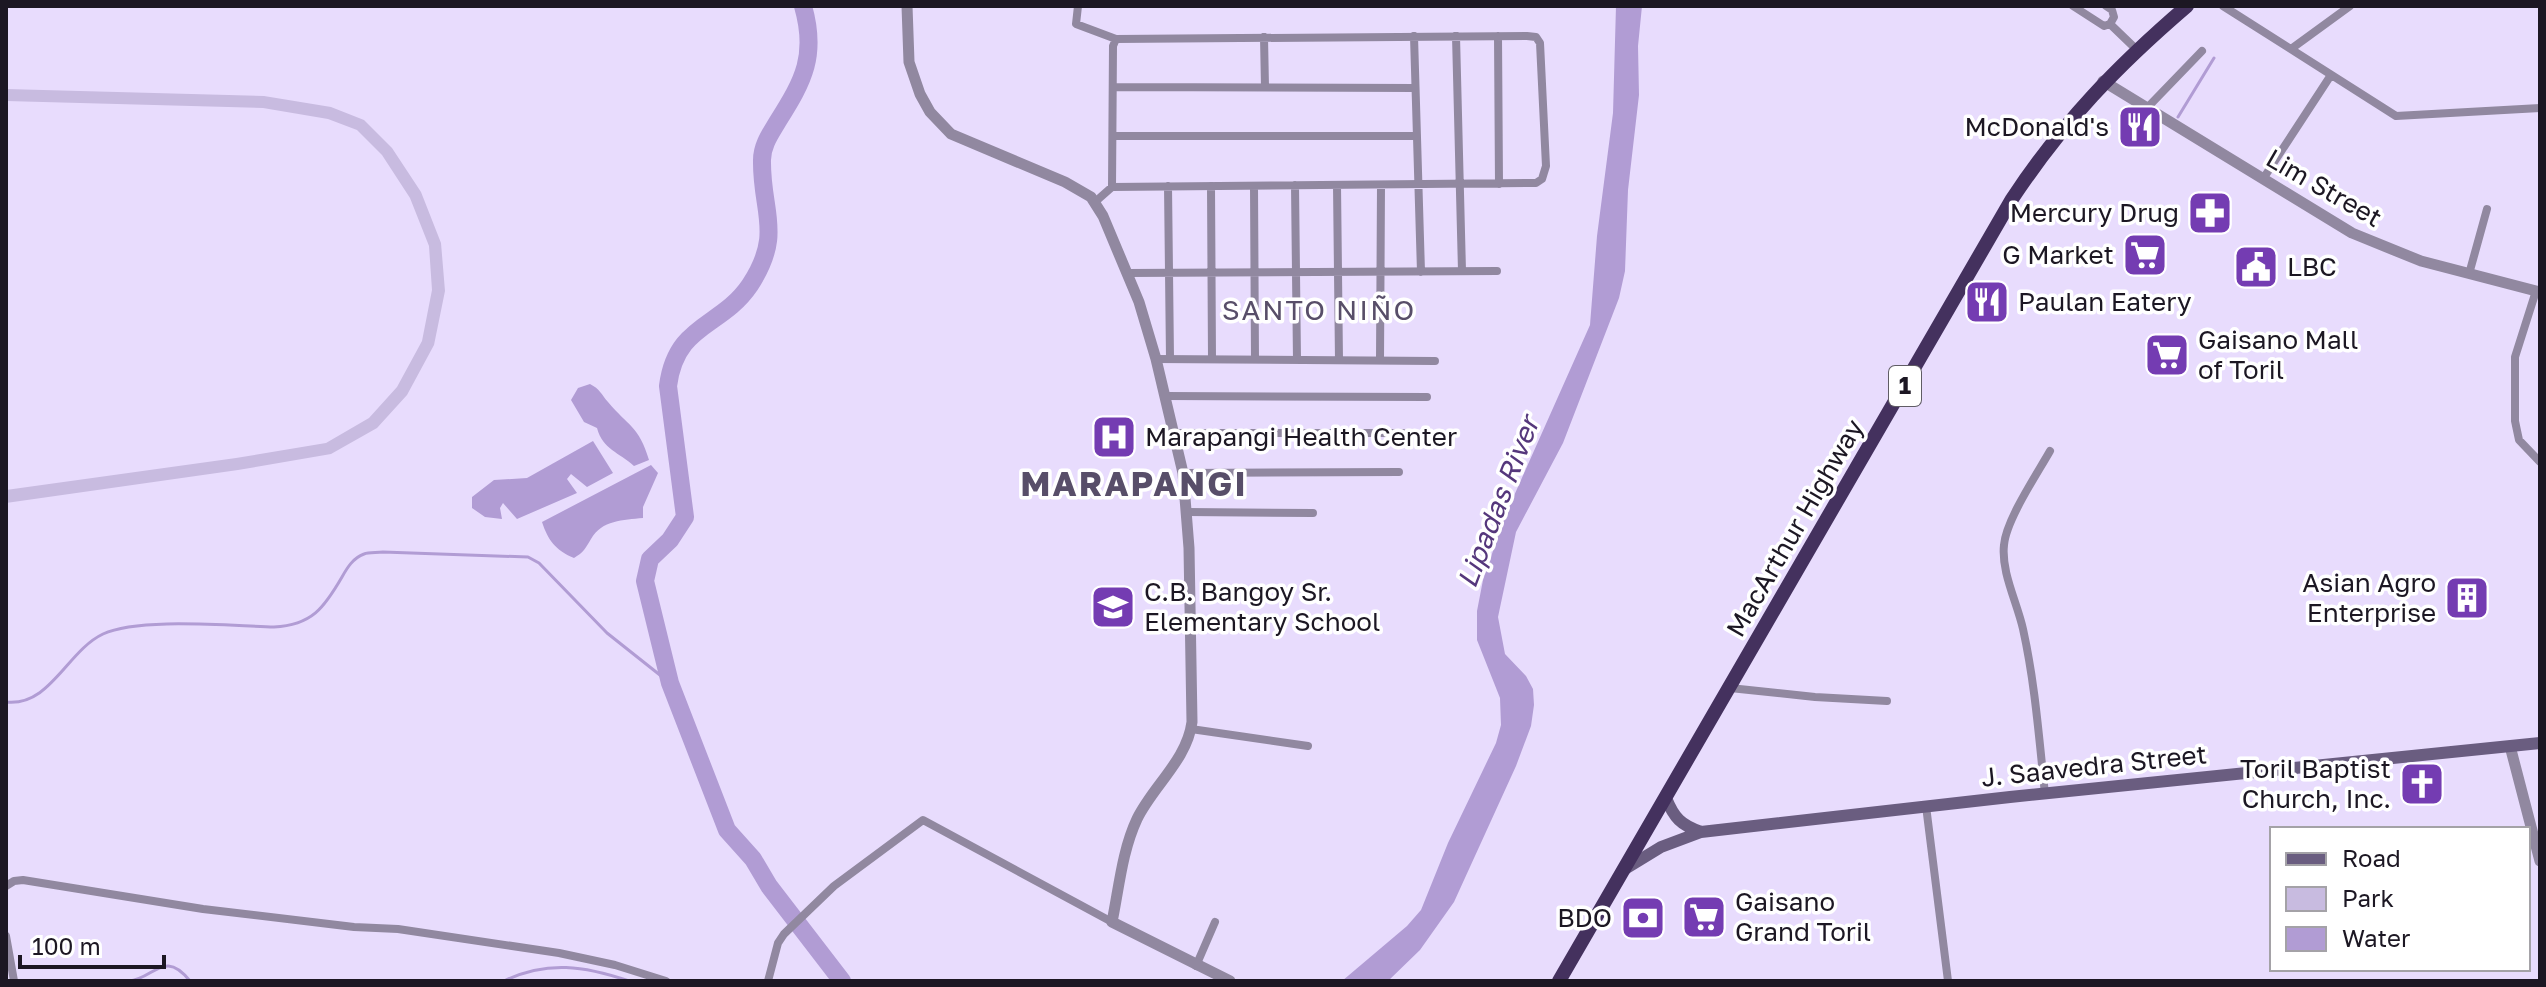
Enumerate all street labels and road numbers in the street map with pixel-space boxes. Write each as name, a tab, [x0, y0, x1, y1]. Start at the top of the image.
street label: Lim Street	[2261, 142, 2388, 233]
road number: 1	[1889, 366, 1921, 406]
street label: MacArthur Highway	[1720, 413, 1870, 642]
street label: J. Saavedra Street	[1980, 738, 2208, 793]

